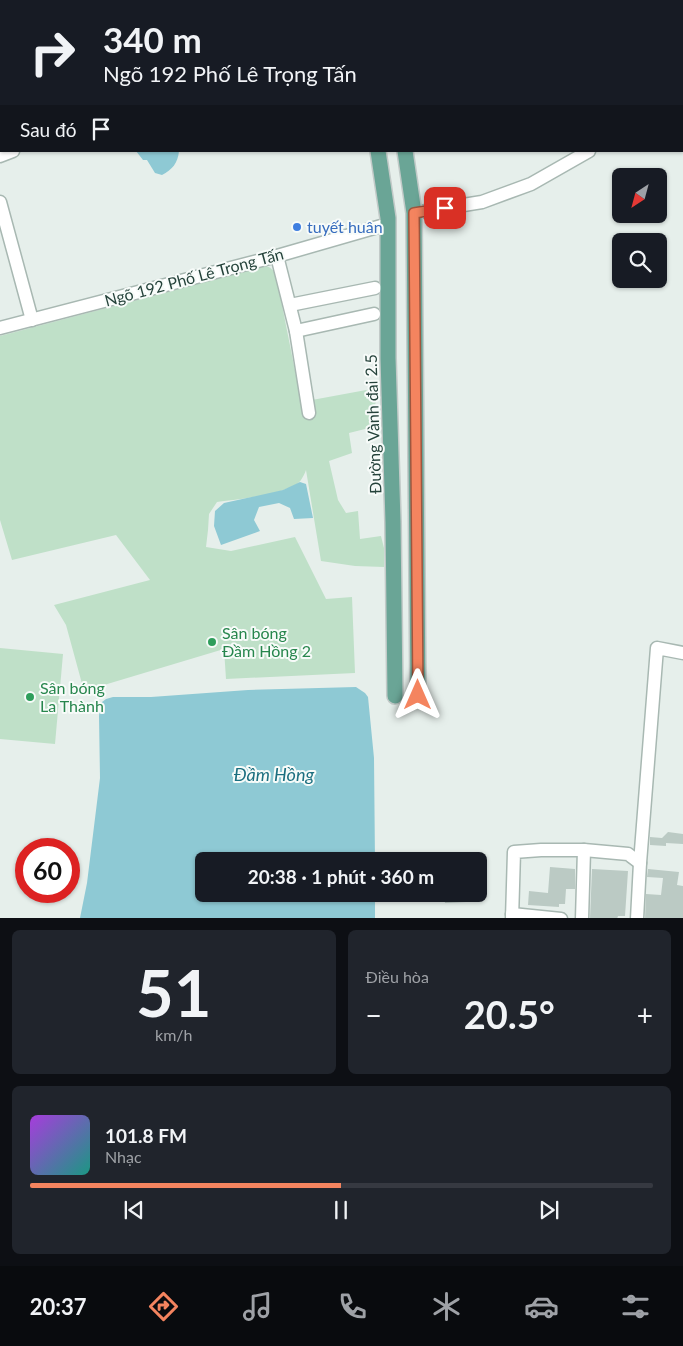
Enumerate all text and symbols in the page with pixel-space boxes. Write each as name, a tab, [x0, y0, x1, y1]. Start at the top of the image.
text: 340 m	[103, 18, 202, 60]
icon: right	[20, 20, 85, 85]
text: Ngõ 192 Phố Lê Trọng Tấn	[103, 60, 357, 87]
icon: arrive	[87, 115, 115, 143]
text: Sau đó	[20, 118, 77, 141]
north arrow	[612, 168, 668, 222]
map controls	[612, 168, 667, 288]
pin	[424, 187, 466, 229]
icon: arrive	[431, 194, 459, 222]
place label: tuyết huân	[307, 217, 383, 236]
marker: tuyết huân	[291, 221, 303, 233]
button: search	[612, 233, 667, 288]
street label: Ngõ 192 Phố Lê Trọng Tấn	[102, 243, 285, 310]
street label: Đường Vành đai 2.5	[361, 354, 384, 494]
place label: Sân bóng Đầm Hồng 2	[222, 623, 311, 660]
marker: Sân bóng Đầm Hồng 2	[206, 636, 218, 648]
position arrow	[391, 668, 443, 720]
place label: Sân bóng La Thành	[40, 678, 105, 715]
marker: Sân bóng La Thành	[24, 691, 36, 703]
water label: Đầm Hồng	[234, 763, 314, 785]
speed limit sign: 60	[15, 838, 80, 903]
text: 20:38 · 1 phút · 360 m	[248, 865, 434, 888]
text: 51	[136, 953, 211, 1031]
text: Điều hòa	[366, 967, 429, 986]
text: 20.5°	[464, 991, 555, 1037]
text: −	[366, 998, 382, 1032]
text: +	[637, 998, 653, 1032]
text: km/h	[155, 1025, 192, 1044]
text: 101.8 FM	[105, 1124, 187, 1147]
text: Nhạc	[105, 1147, 142, 1166]
icon: previous	[120, 1196, 148, 1224]
icon: pause	[327, 1196, 355, 1224]
icon: next	[535, 1196, 563, 1224]
icon: directions	[146, 1289, 181, 1324]
icon: music	[240, 1289, 275, 1324]
icon: phone	[335, 1289, 370, 1324]
icon: climate	[429, 1289, 464, 1324]
icon: car	[524, 1289, 559, 1324]
icon: filters	[618, 1289, 653, 1324]
text: 20:37	[30, 1293, 86, 1320]

